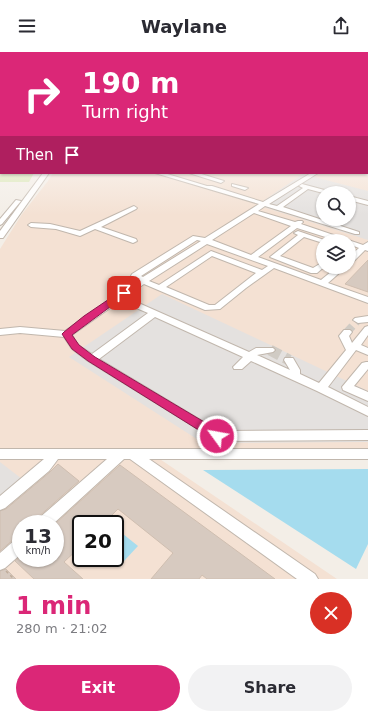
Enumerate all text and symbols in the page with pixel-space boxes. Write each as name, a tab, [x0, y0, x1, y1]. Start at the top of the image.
icon: menu	[16, 15, 38, 37]
icon: share	[330, 15, 352, 37]
text: Waylane	[141, 16, 227, 37]
text: 190 m	[82, 67, 179, 100]
icon: right	[16, 68, 68, 120]
text: Turn right	[82, 101, 168, 122]
icon: arrive	[61, 144, 83, 166]
text: Then	[16, 146, 53, 164]
map controls	[316, 186, 356, 274]
button: search	[316, 186, 356, 226]
button: layers	[316, 234, 356, 274]
pin	[107, 276, 141, 310]
icon: arrive	[113, 282, 135, 304]
position arrow	[196, 415, 238, 457]
speed limit sign: 20	[72, 515, 124, 567]
text: 13	[24, 524, 52, 548]
text: km/h	[25, 545, 51, 556]
text: 1 min	[16, 592, 91, 620]
button: close	[310, 592, 352, 634]
text: 280 m · 21:02	[16, 621, 107, 636]
button: Exit	[16, 665, 180, 711]
button: Share	[188, 665, 352, 711]

